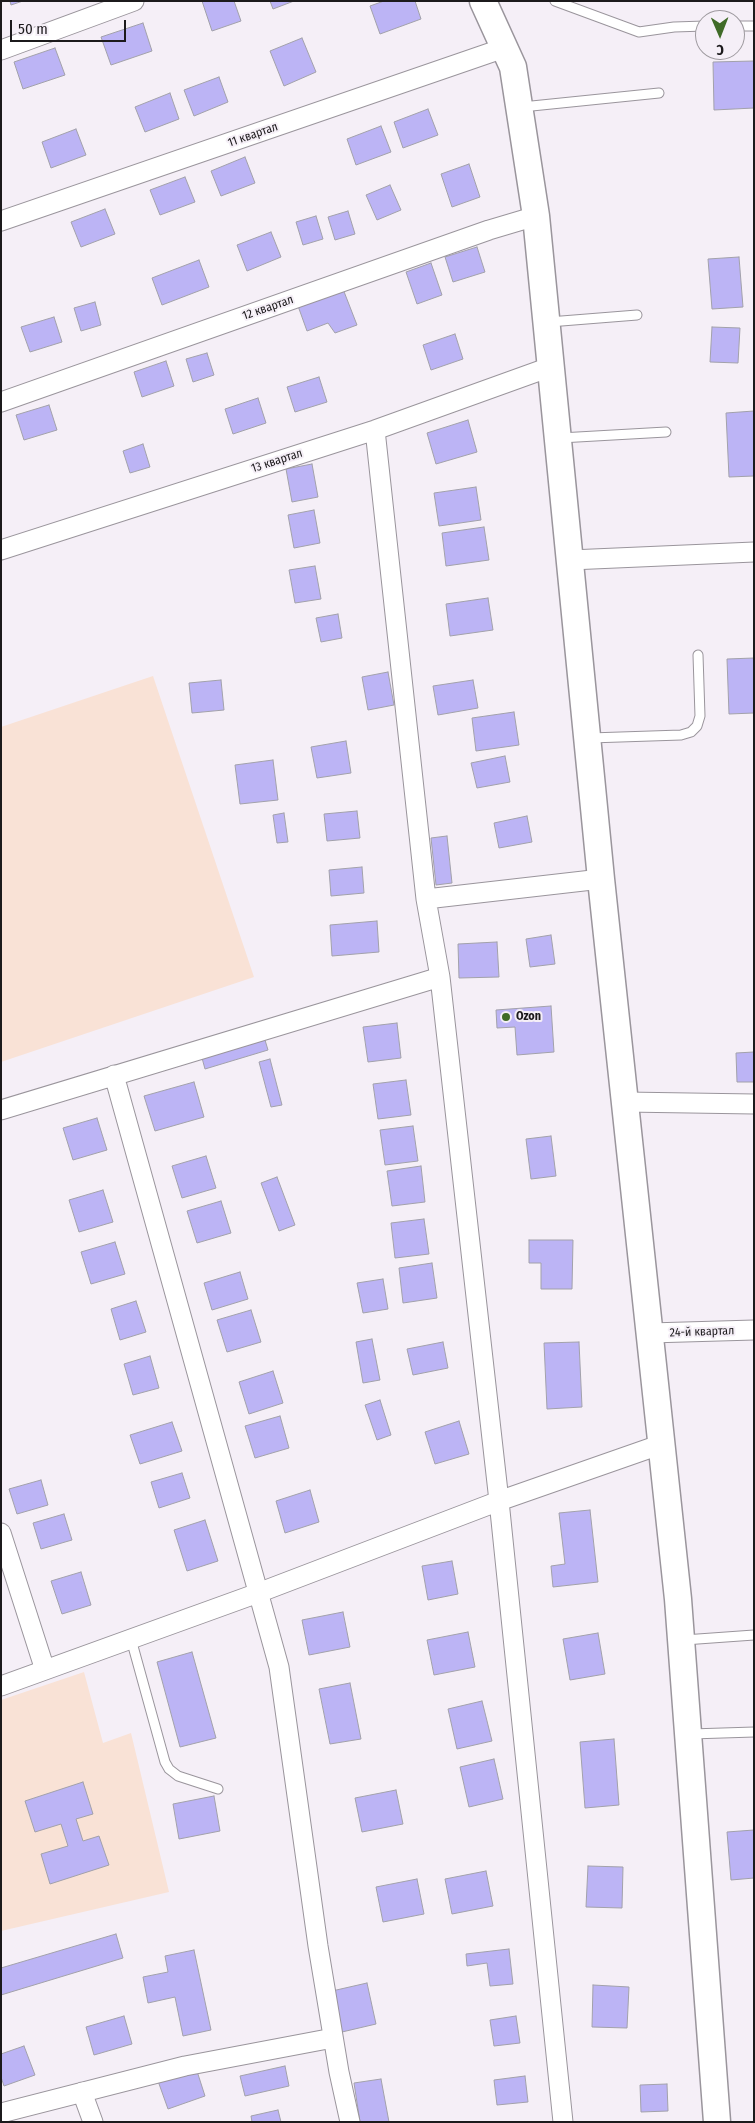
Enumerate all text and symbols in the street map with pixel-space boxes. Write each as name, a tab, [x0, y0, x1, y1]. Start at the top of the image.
scale bar	[12, 10, 129, 42]
north arrow	[695, 10, 745, 60]
text: 50 m	[18, 20, 48, 38]
text: С	[716, 41, 724, 58]
street label: 11 квартал	[226, 120, 280, 150]
street label: 12 квартал	[241, 293, 295, 323]
street label: 13 квартал	[250, 446, 304, 476]
place label: Ozon	[516, 1010, 541, 1024]
marker: Ozon	[500, 1011, 512, 1023]
street label: 24-й квартал	[669, 1324, 735, 1340]

